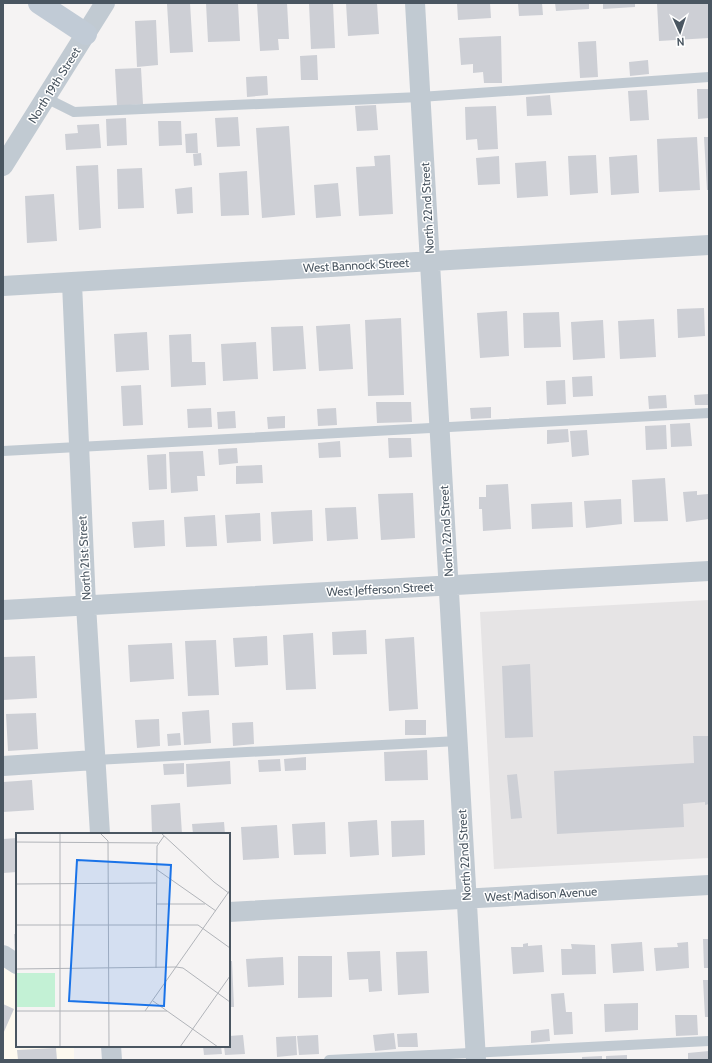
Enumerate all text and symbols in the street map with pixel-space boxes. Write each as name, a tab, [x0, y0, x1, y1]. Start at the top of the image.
north arrow	[660, 12, 700, 52]
text: N	[676, 35, 685, 49]
street label: North 19th Street	[25, 44, 83, 126]
street label: North 22nd Street	[417, 162, 437, 254]
street label: West Bannock Street	[303, 255, 409, 275]
street label: North 22nd Street	[436, 485, 456, 577]
street label: North 21st Street	[74, 515, 94, 601]
street label: West Jefferson Street	[326, 579, 434, 599]
street label: North 22nd Street	[454, 809, 474, 901]
inset map	[16, 833, 230, 1047]
street label: West Madison Avenue	[484, 884, 598, 904]

